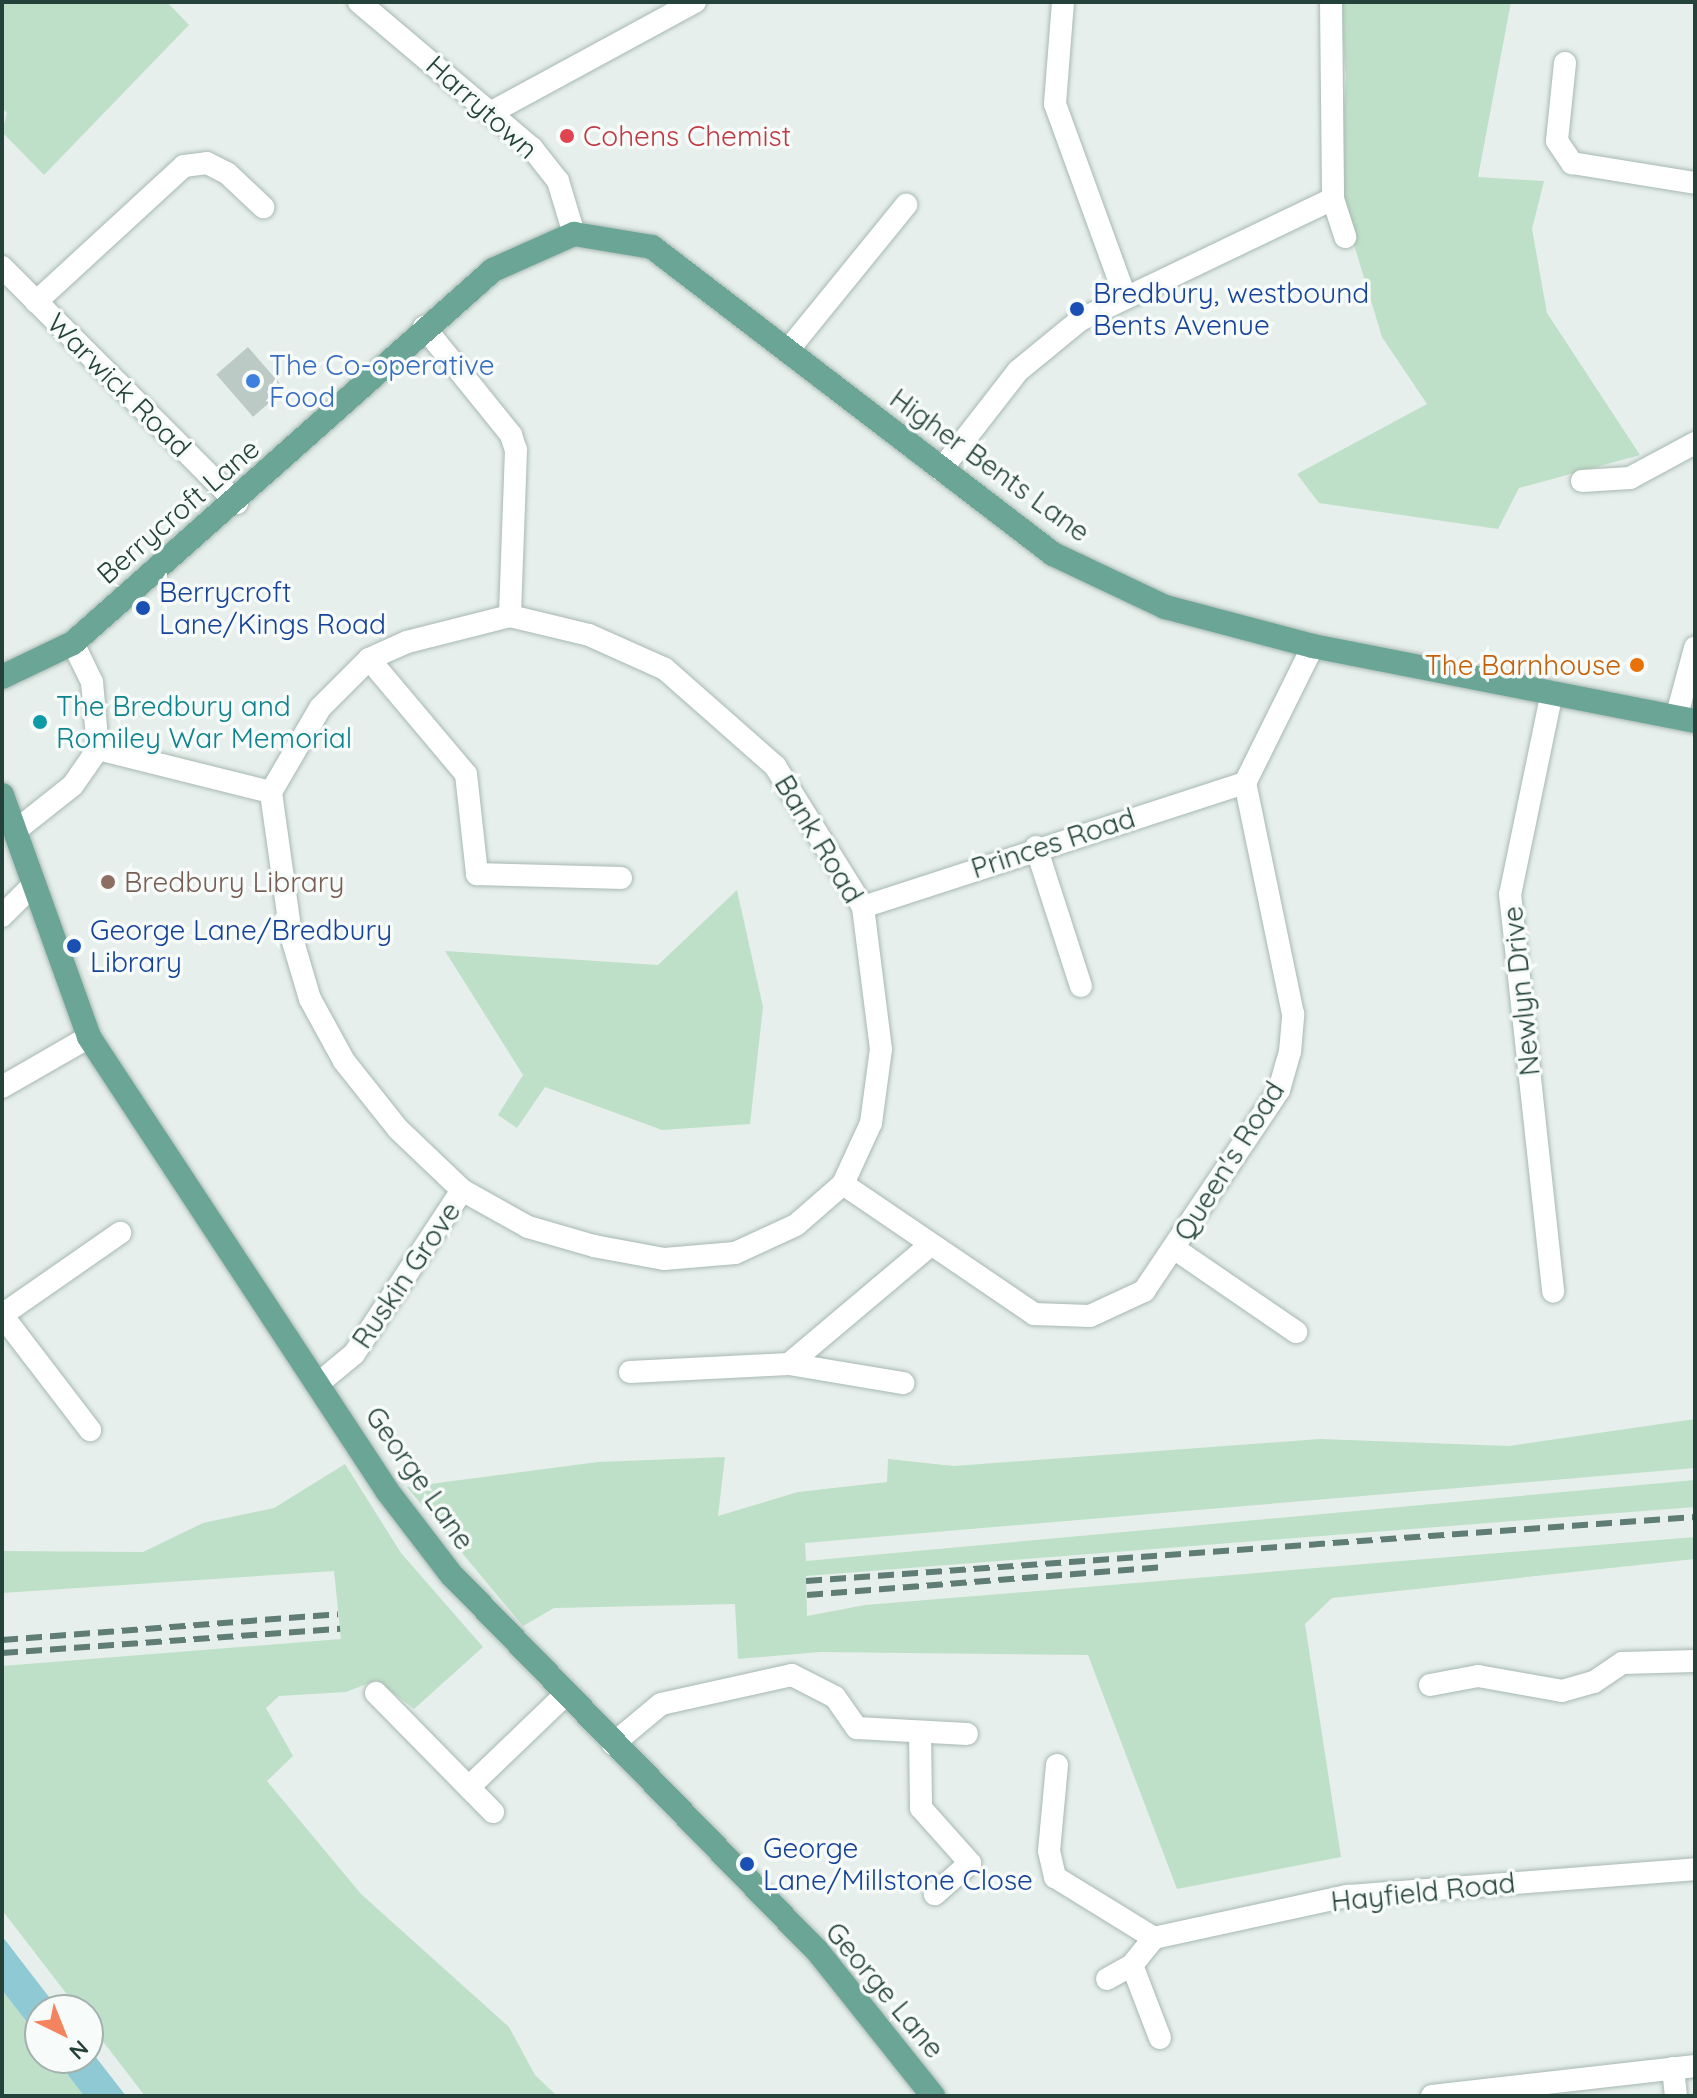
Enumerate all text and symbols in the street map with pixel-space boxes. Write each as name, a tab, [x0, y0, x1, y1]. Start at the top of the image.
street label: Harrytown	[419, 48, 545, 166]
place label: Cohens Chemist	[583, 119, 791, 153]
marker: Cohens Chemist	[558, 127, 576, 145]
place label: Bredbury, westbound Bents Avenue	[1093, 276, 1369, 342]
marker: Bredbury, westbound Bents Avenue	[1068, 300, 1086, 318]
street label: Warwick Road	[40, 306, 198, 464]
place label: The Co-operative Food	[269, 348, 494, 414]
marker: The Co-operative Food	[244, 372, 262, 390]
street label: Higher Bents Lane	[884, 381, 1096, 549]
street label: Berrycroft Lane	[90, 431, 266, 591]
place label: Berrycroft Lane/Kings Road	[159, 575, 386, 641]
marker: Berrycroft Lane/Kings Road	[134, 599, 152, 617]
place label: The Barnhouse	[1425, 648, 1621, 682]
marker: The Barnhouse	[1628, 656, 1646, 674]
place label: The Bredbury and Romiley War Memorial	[56, 689, 352, 755]
marker: The Bredbury and Romiley War Memorial	[31, 713, 49, 731]
street label: Bank Road	[768, 769, 870, 909]
street label: Princes Road	[967, 801, 1139, 885]
place label: Bredbury Library	[124, 865, 344, 899]
marker: Bredbury Library	[99, 873, 117, 891]
street label: Newlyn Drive	[1495, 905, 1547, 1077]
place label: George Lane/Bredbury Library	[90, 913, 392, 979]
marker: George Lane/Bredbury Library	[65, 937, 83, 955]
street label: Queen's Road	[1167, 1075, 1291, 1247]
street label: Ruskin Grove	[345, 1195, 467, 1355]
street label: George Lane	[358, 1400, 482, 1556]
place label: George Lane/Millstone Close	[763, 1831, 1033, 1897]
marker: George Lane/Millstone Close	[738, 1855, 756, 1873]
street label: Hayfield Road	[1329, 1866, 1517, 1918]
street label: George Lane	[819, 1915, 951, 2065]
north arrow	[24, 1994, 104, 2074]
text: N	[64, 2034, 94, 2066]

